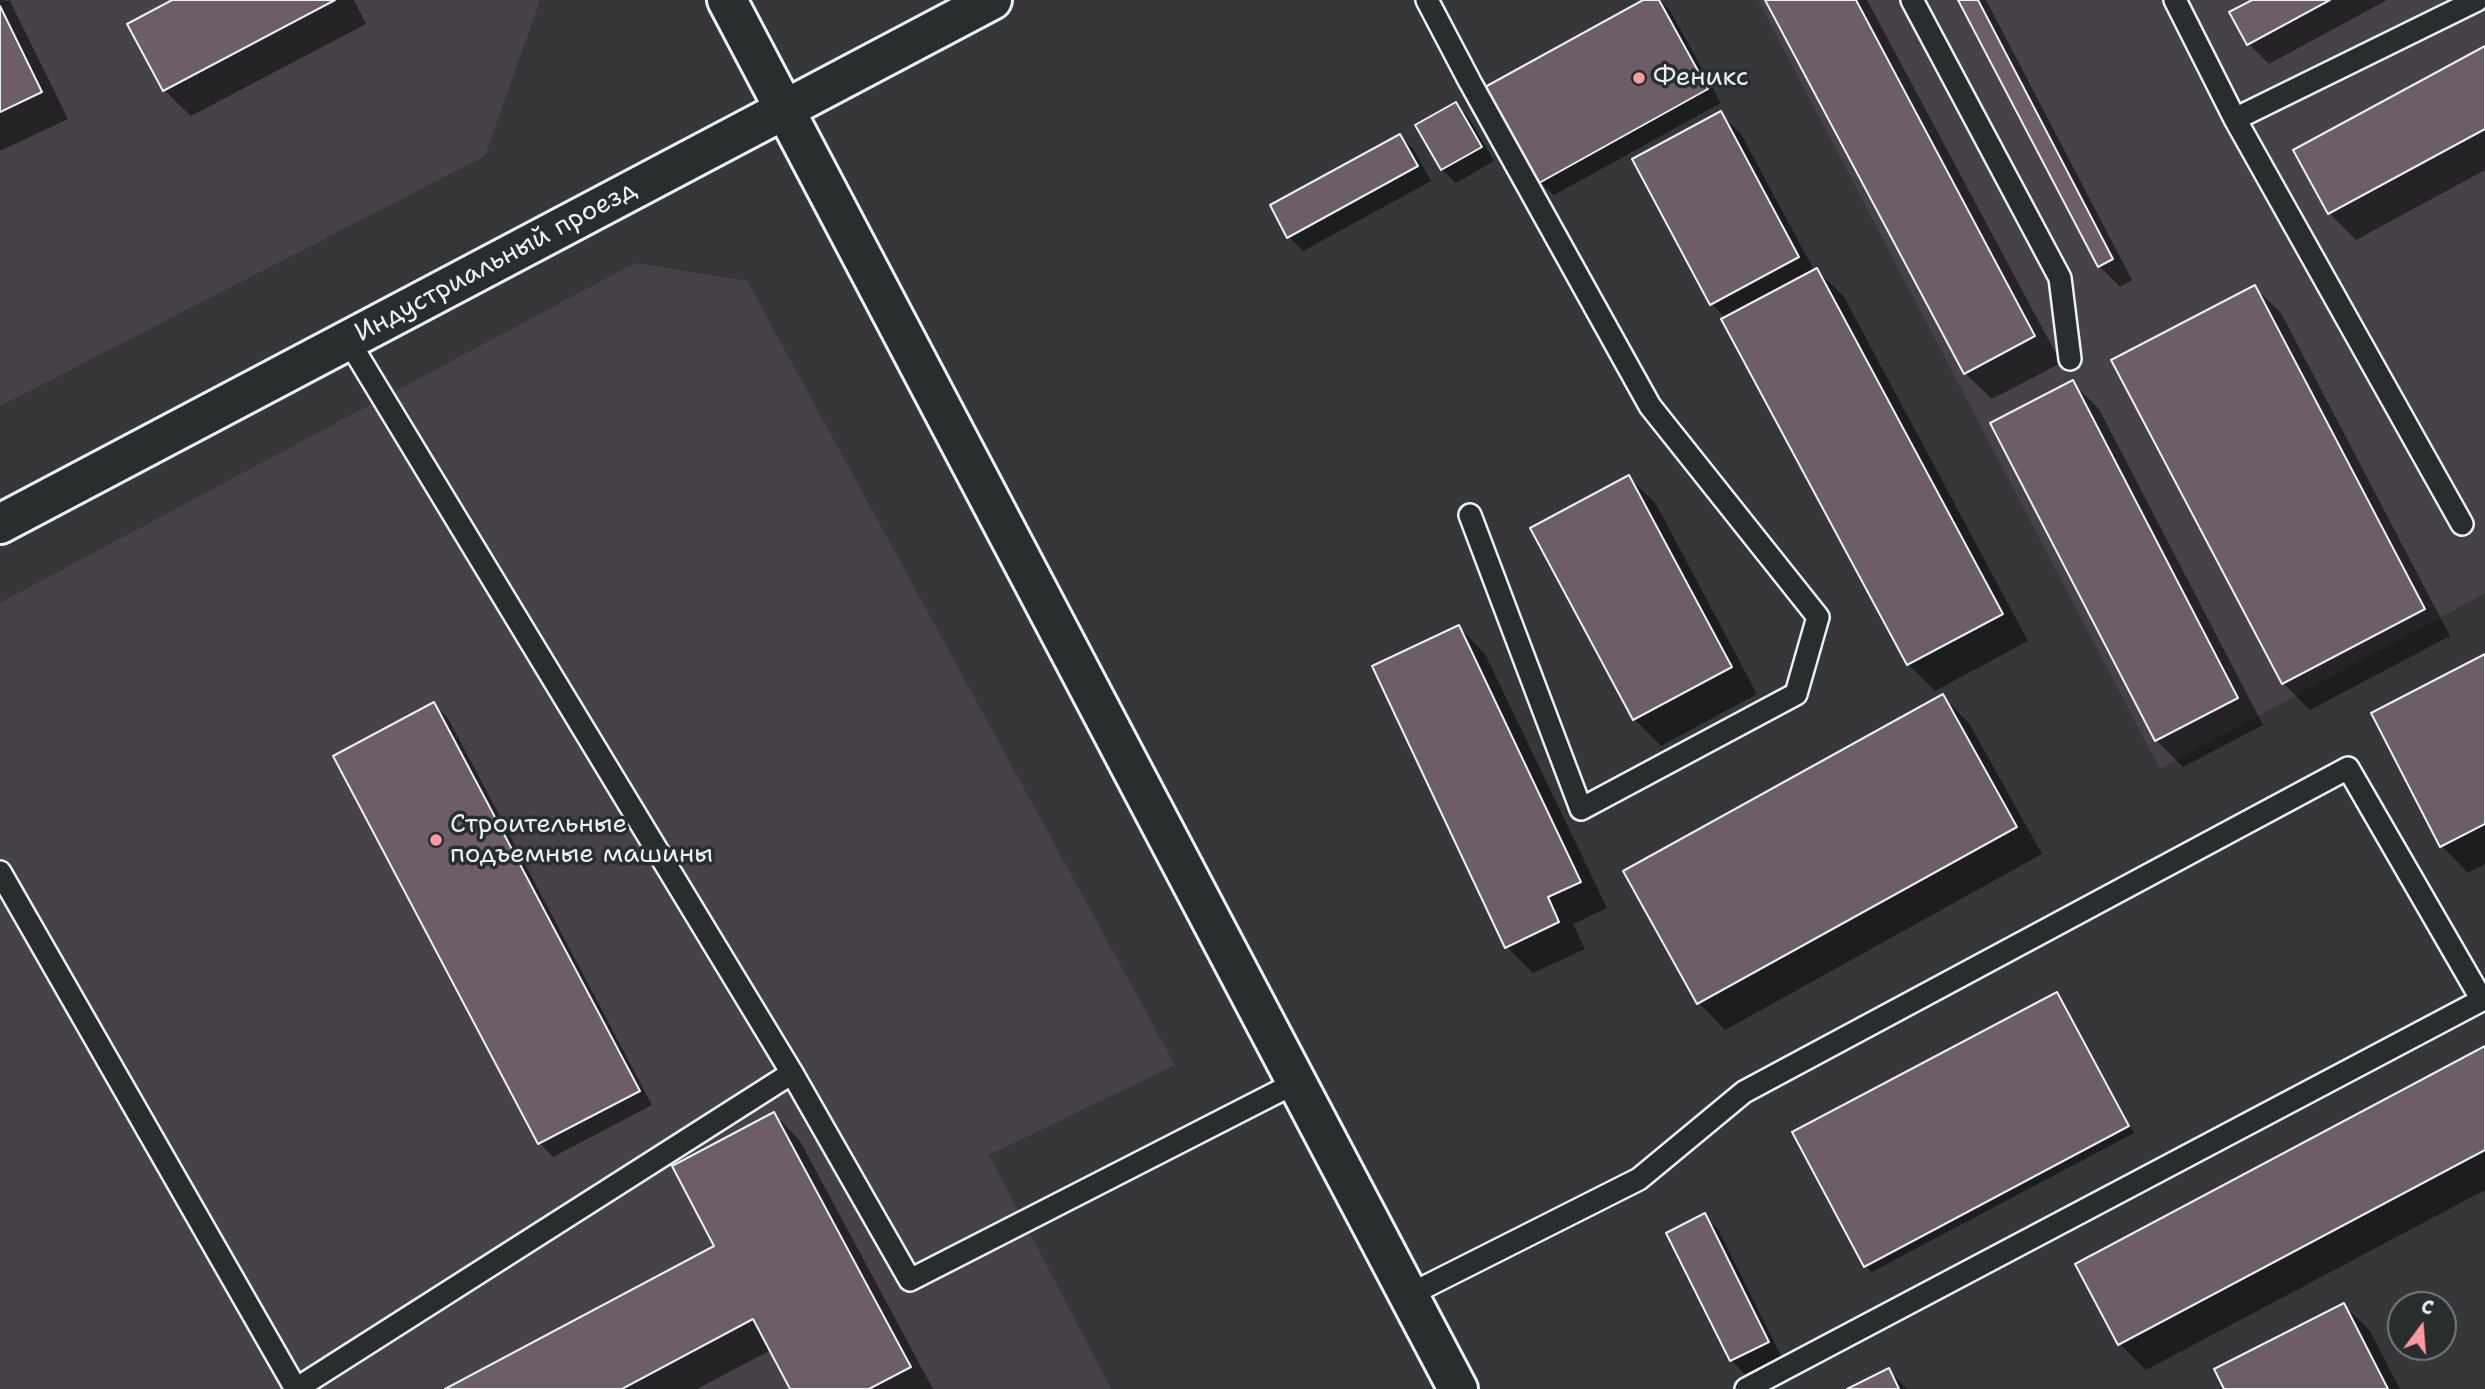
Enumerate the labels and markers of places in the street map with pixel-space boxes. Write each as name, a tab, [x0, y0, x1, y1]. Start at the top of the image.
place label: Феникс	[1653, 62, 1749, 94]
marker: Феникс	[1631, 70, 1647, 86]
place label: Строительные подъемные машины	[450, 809, 713, 870]
marker: Строительные подъемные машины	[428, 832, 444, 848]

